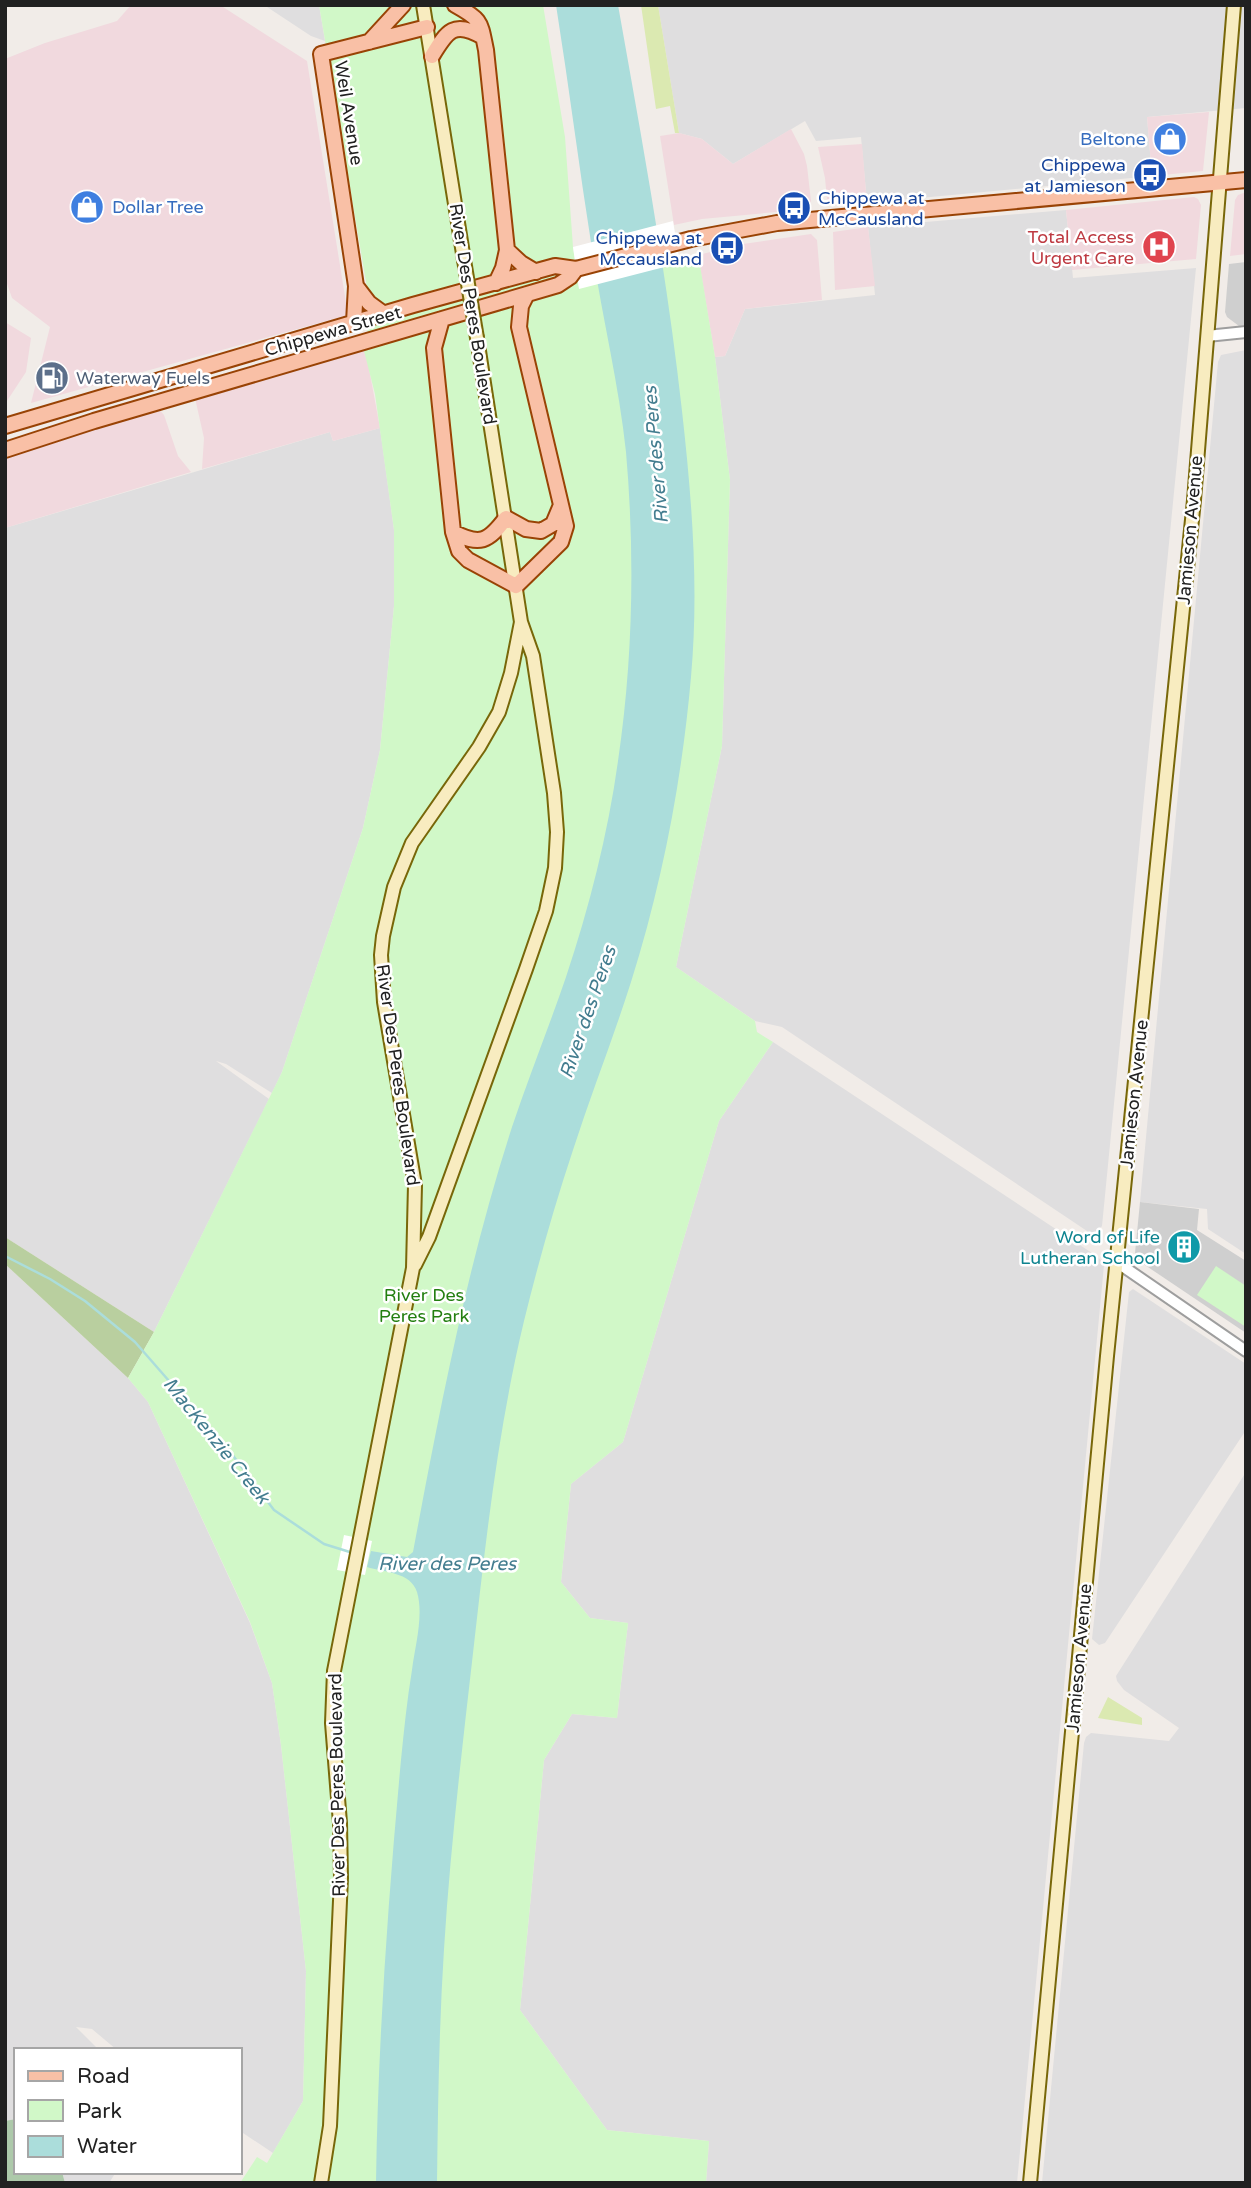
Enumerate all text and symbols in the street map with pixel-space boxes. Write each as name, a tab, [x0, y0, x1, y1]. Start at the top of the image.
street label: Weil Avenue	[330, 59, 368, 167]
shop icon: Beltone	[1151, 120, 1189, 158]
place label: Beltone	[1080, 128, 1146, 150]
place label: Chippewa at Jamieson	[1024, 154, 1126, 197]
bus stop icon: Chippewa at Jamieson	[1131, 156, 1169, 194]
place label: Chippewa at McCausland	[818, 187, 925, 230]
shop icon: Dollar Tree	[68, 188, 106, 226]
bus stop icon: Chippewa at McCausland	[775, 189, 813, 227]
place label: Dollar Tree	[112, 196, 204, 218]
street label: River Des Peres Boulevard	[445, 202, 501, 426]
place label: Total Access Urgent Care	[1027, 226, 1134, 269]
place label: Chippewa at Mccausland	[596, 227, 702, 270]
hospital icon: Total Access Urgent Care	[1140, 228, 1178, 266]
bus stop icon: Chippewa at Mccausland	[708, 229, 746, 267]
street label: Chippewa Street	[262, 301, 404, 361]
fuel station icon: Waterway Fuels	[33, 359, 71, 397]
place label: Waterway Fuels	[76, 367, 210, 389]
water label: River des Peres	[639, 383, 673, 525]
street label: Jamieson Avenue	[1173, 455, 1207, 605]
water label: River des Peres	[555, 942, 621, 1081]
street label: River Des Peres Boulevard	[372, 963, 424, 1187]
street label: Jamieson Avenue	[1115, 1019, 1153, 1169]
place label: Word of Life Lutheran School	[1020, 1226, 1160, 1269]
building icon: Word of Life Lutheran School	[1165, 1228, 1203, 1266]
park label: River Des Peres Park	[379, 1284, 469, 1327]
water label: MacKenzie Creek	[159, 1373, 275, 1509]
water label: River des Peres	[378, 1553, 518, 1575]
street label: Jamieson Avenue	[1062, 1583, 1096, 1733]
street label: River Des Peres Boulevard	[324, 1673, 350, 1897]
legend	[14, 2048, 242, 2174]
text: Road	[77, 2064, 130, 2089]
text: Park	[77, 2099, 122, 2124]
text: Water	[77, 2134, 137, 2159]

